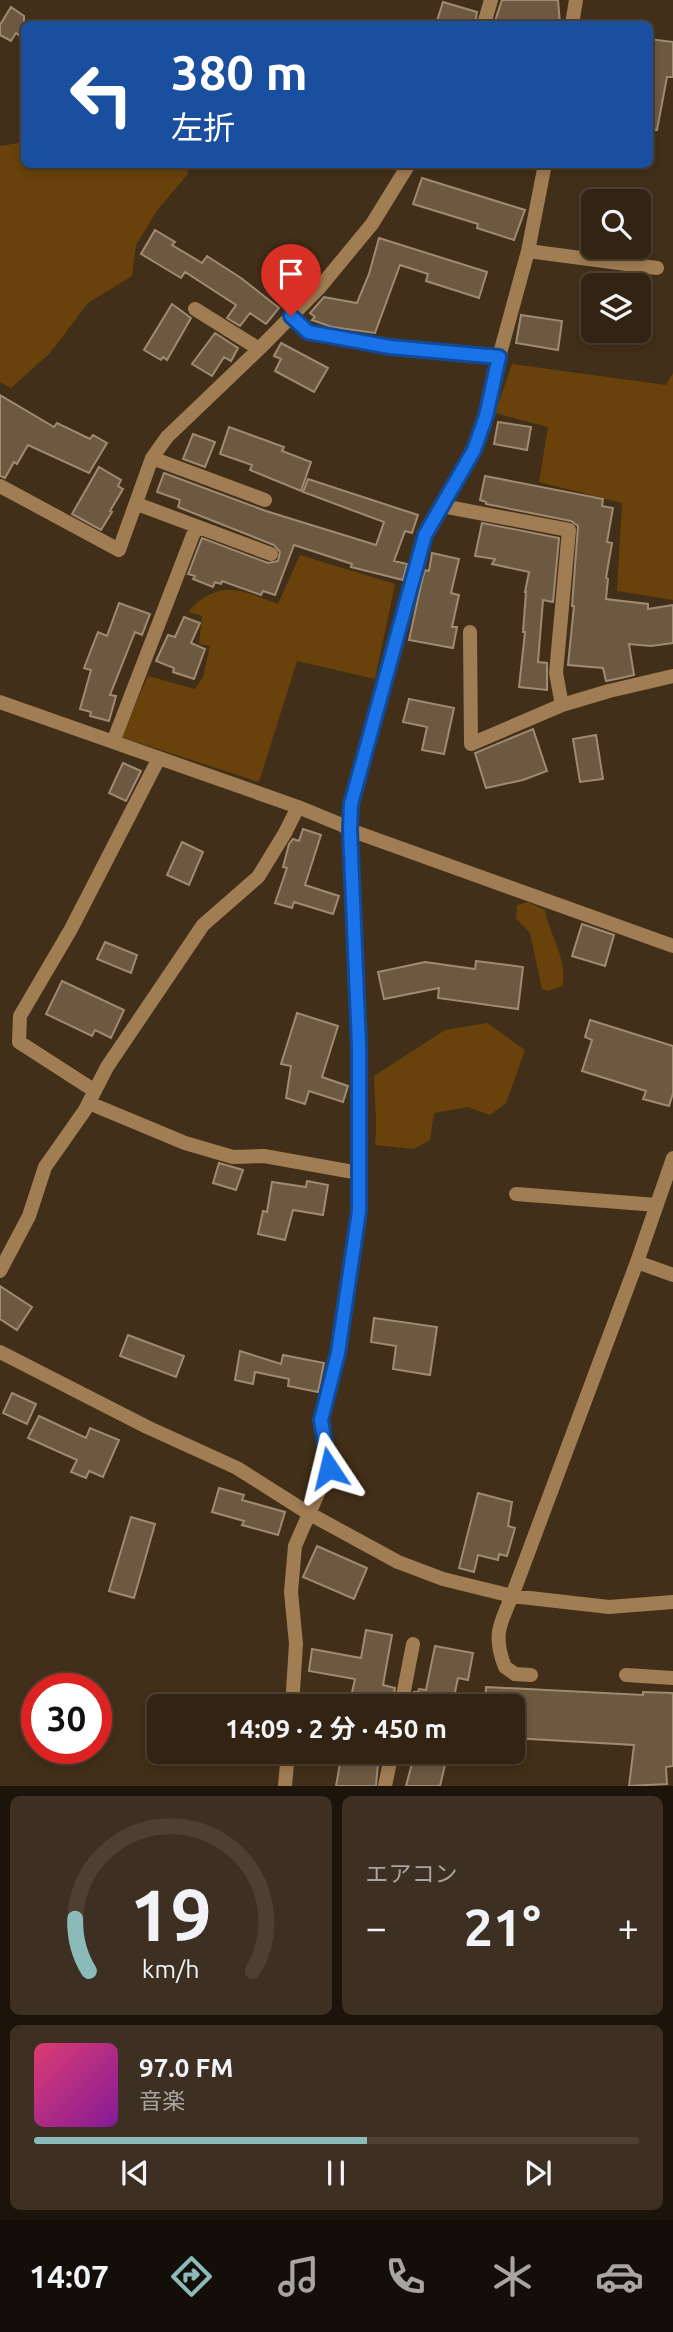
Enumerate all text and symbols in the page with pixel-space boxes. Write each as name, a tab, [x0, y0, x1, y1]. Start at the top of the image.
text: 380 m	[171, 44, 308, 99]
icon: left	[56, 49, 147, 140]
text: 左折	[171, 109, 235, 145]
map controls	[581, 189, 651, 343]
button: search	[581, 189, 651, 259]
pin	[261, 244, 321, 316]
icon: arrive	[272, 255, 310, 293]
button: layers	[581, 273, 651, 343]
position arrow	[292, 1431, 366, 1505]
speed limit sign: 30	[21, 1673, 112, 1764]
text: 14:09 · 2 分 · 450 m	[225, 1714, 447, 1743]
text: エアコン	[366, 1861, 458, 1886]
text: 19	[130, 1874, 212, 1956]
text: 21°	[464, 1898, 541, 1956]
text: −	[366, 1906, 387, 1948]
text: +	[618, 1906, 639, 1948]
text: km/h	[142, 1955, 200, 1983]
text: 97.0 FM	[139, 2053, 233, 2082]
text: 音楽	[139, 2088, 185, 2113]
icon: previous	[116, 2154, 154, 2192]
icon: pause	[317, 2154, 355, 2192]
icon: next	[519, 2154, 557, 2192]
icon: directions	[167, 2252, 216, 2301]
icon: music	[274, 2252, 323, 2301]
icon: phone	[381, 2252, 430, 2301]
icon: climate	[488, 2252, 537, 2301]
icon: car	[595, 2252, 644, 2301]
text: 14:07	[29, 2258, 109, 2294]

